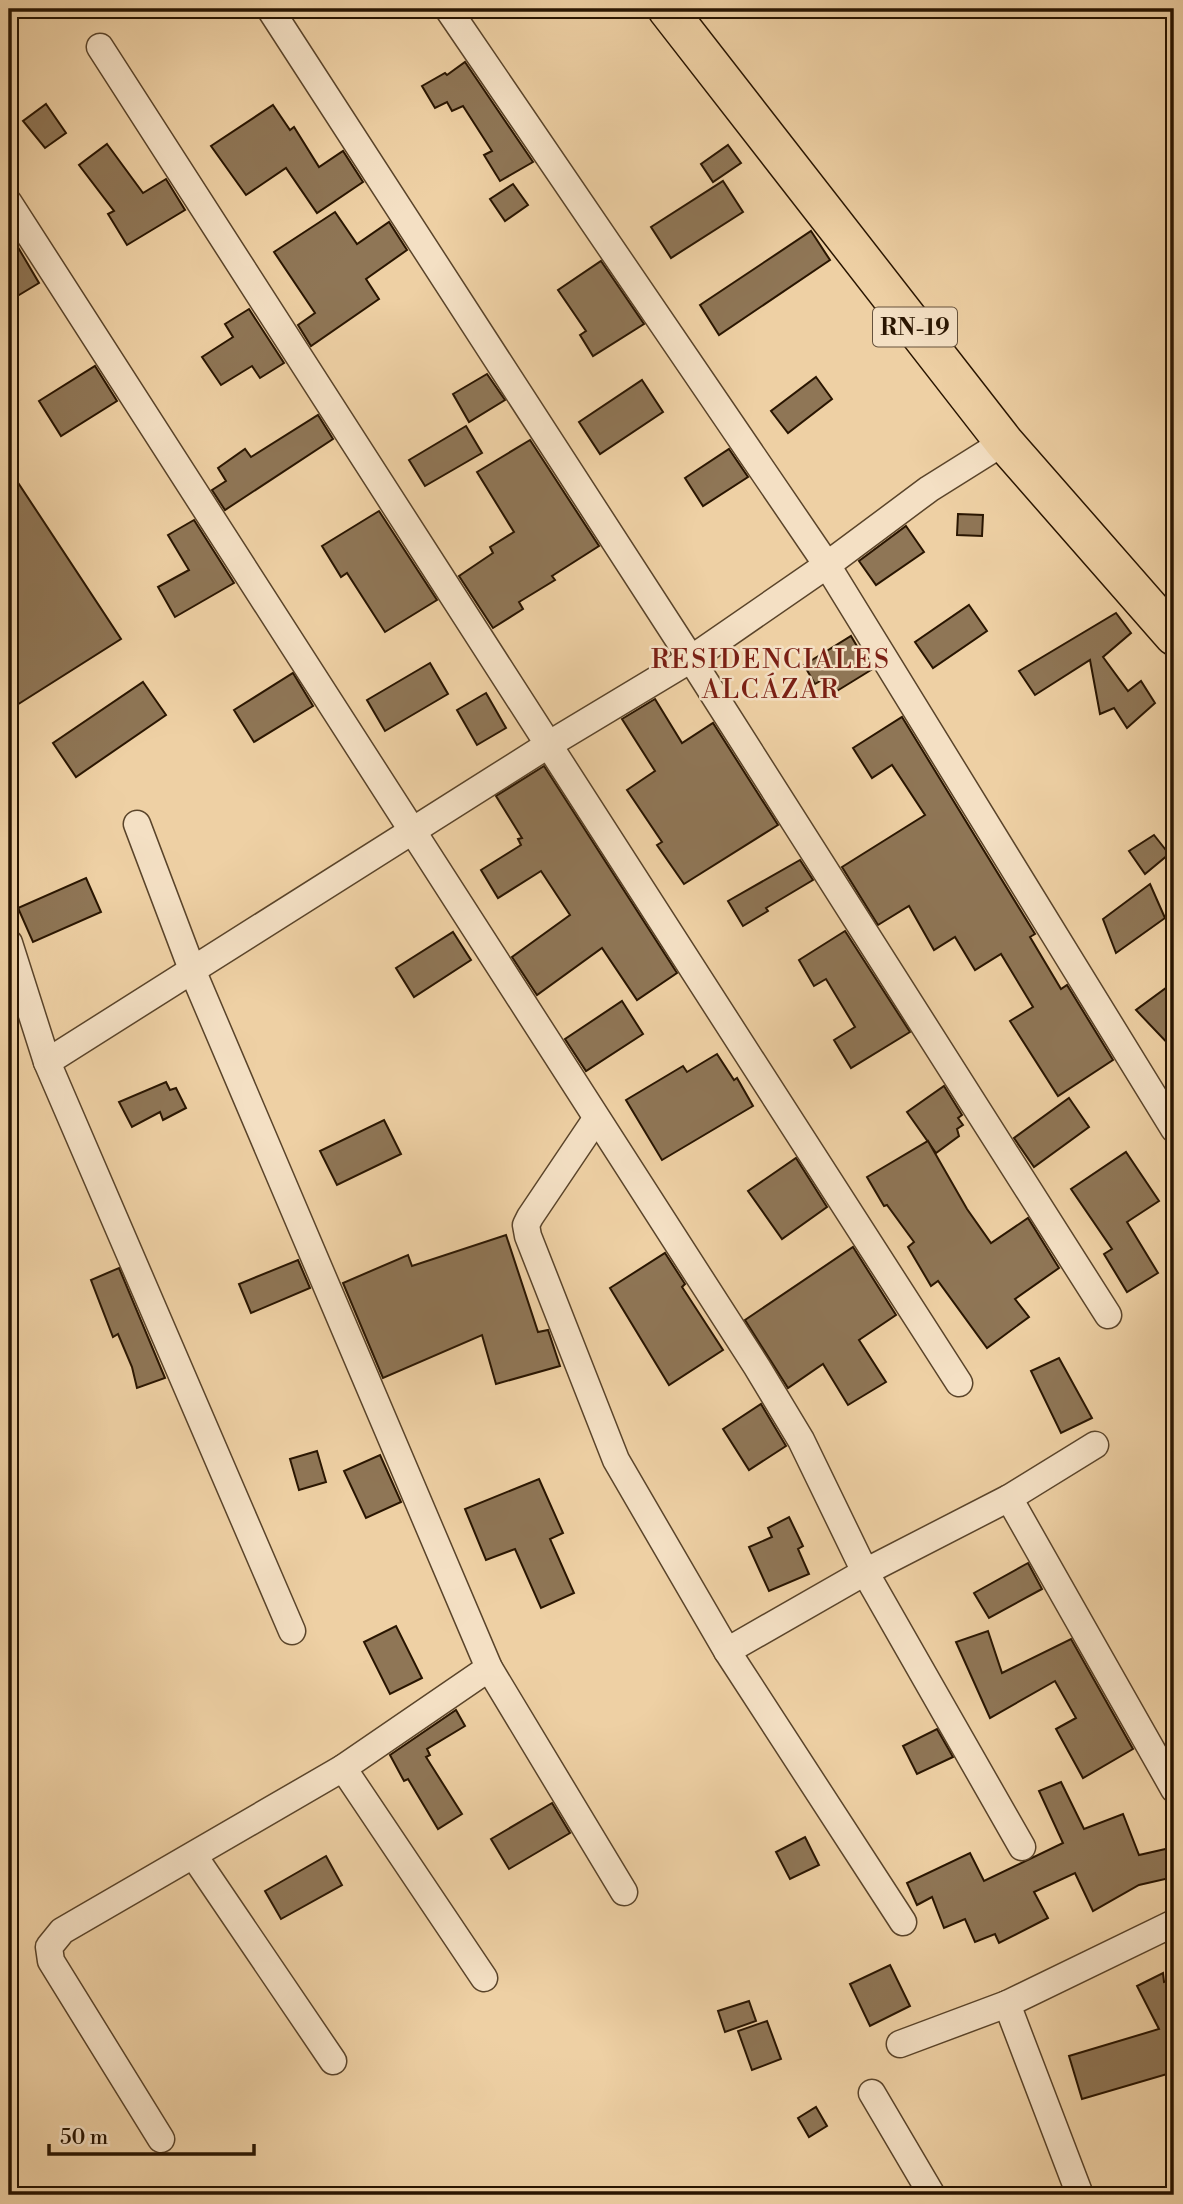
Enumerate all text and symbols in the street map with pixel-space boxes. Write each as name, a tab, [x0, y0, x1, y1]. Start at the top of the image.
road number: RN-19	[873, 308, 957, 346]
district label: RESIDENCIALES ALCÁZAR	[651, 644, 891, 706]
scale bar	[49, 2113, 254, 2157]
text: 50 m	[60, 2125, 108, 2151]

